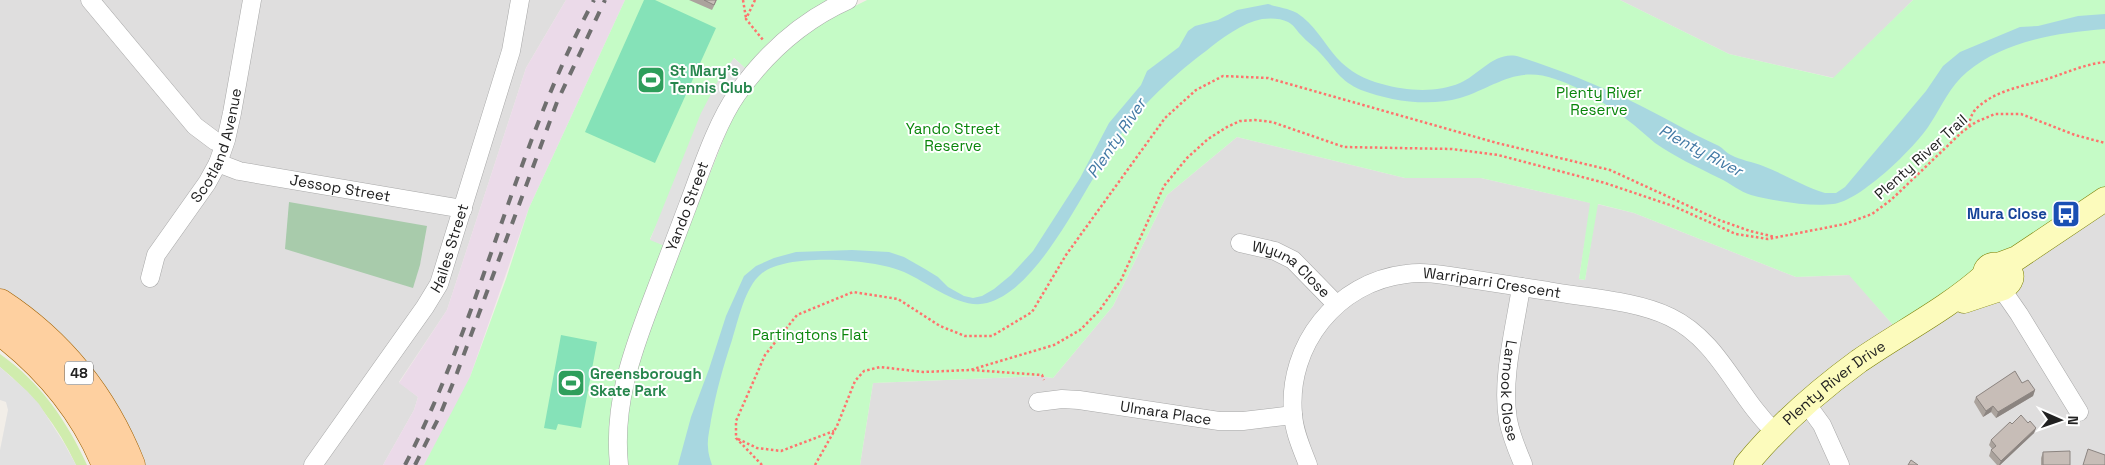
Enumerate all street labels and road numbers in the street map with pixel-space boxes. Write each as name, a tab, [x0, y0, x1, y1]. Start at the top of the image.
street label: Scotland Avenue	[186, 86, 245, 206]
street label: Plenty River Trail	[1870, 110, 1971, 203]
street label: Yando Street	[661, 159, 712, 254]
street label: Jessop Street	[288, 170, 392, 206]
street label: Hailes Street	[426, 201, 472, 296]
street label: Wyuna Close	[1250, 236, 1335, 302]
street label: Warriparri Crescent	[1422, 263, 1563, 302]
street label: Plenty River Drive	[1779, 336, 1889, 429]
street label: Larnook Close	[1497, 339, 1523, 444]
road number: 48	[65, 362, 93, 384]
street label: Ulmara Place	[1119, 396, 1213, 429]

